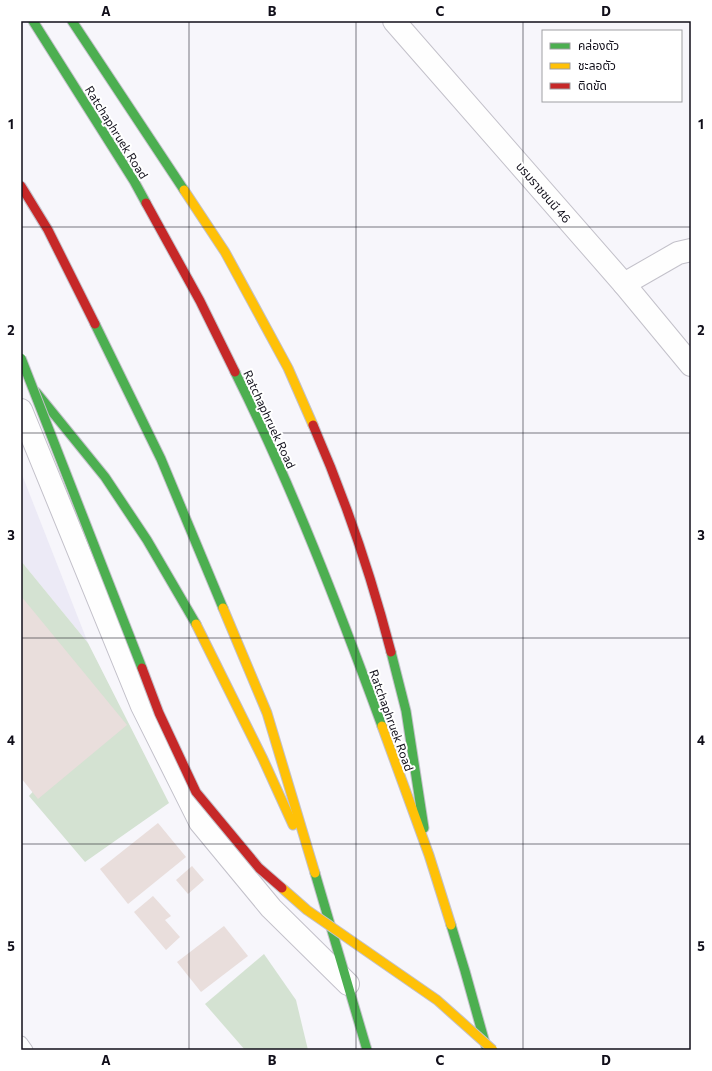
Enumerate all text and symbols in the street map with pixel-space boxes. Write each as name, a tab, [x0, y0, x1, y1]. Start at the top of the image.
text: A	[101, 3, 111, 19]
text: B	[268, 3, 277, 19]
text: C	[436, 3, 445, 19]
text: D	[601, 3, 611, 19]
legend	[542, 30, 682, 102]
text: คล่องตัว	[578, 38, 619, 52]
text: ชะลอตัว	[578, 58, 616, 72]
text: ติดขัด	[578, 78, 607, 92]
street label: Ratchaphruek Road	[83, 83, 151, 181]
text: 1	[8, 116, 14, 132]
text: 1	[698, 116, 704, 132]
street label: บรมราชชนนี 46	[514, 159, 574, 225]
text: 2	[7, 322, 15, 338]
text: 2	[697, 322, 705, 338]
street label: Ratchaphruek Road	[241, 368, 299, 470]
text: 3	[7, 527, 15, 543]
text: 3	[697, 527, 705, 543]
street label: Ratchaphruek Road	[367, 667, 417, 773]
text: 4	[7, 732, 15, 748]
text: 4	[697, 732, 705, 748]
text: 5	[7, 938, 15, 954]
text: 5	[697, 938, 705, 954]
text: A	[101, 1052, 111, 1068]
text: B	[268, 1052, 277, 1068]
text: C	[436, 1052, 445, 1068]
text: D	[601, 1052, 611, 1068]

